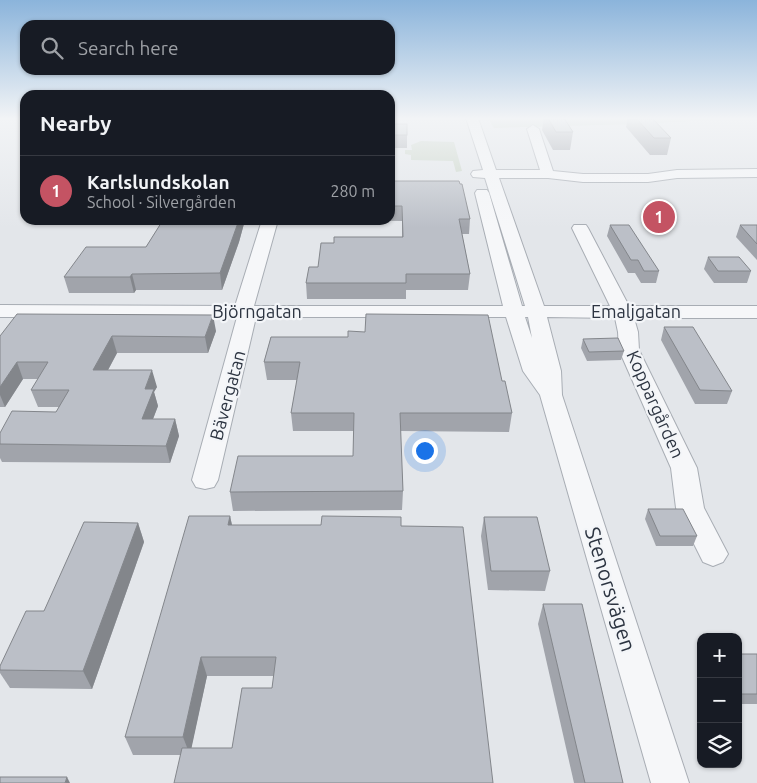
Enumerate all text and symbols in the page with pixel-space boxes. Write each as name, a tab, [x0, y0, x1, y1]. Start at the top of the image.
search box	[20, 20, 395, 75]
icon: search	[38, 34, 66, 62]
text: Search here	[78, 37, 178, 59]
text: Nearby	[40, 111, 111, 135]
text: Karlslundskolan	[87, 171, 230, 193]
text: 1	[51, 182, 61, 200]
text: 280 m	[330, 182, 375, 200]
text: School · Silvergården	[87, 193, 236, 211]
pin: 1	[643, 198, 675, 236]
street label: Björngatan	[212, 301, 302, 321]
street label: Emaljgatan	[591, 301, 681, 321]
street label: Koppargården	[623, 347, 689, 461]
street label: Bävergatan	[205, 348, 249, 442]
your location	[412, 438, 438, 464]
street label: Stenorsvägen	[581, 524, 641, 654]
map controls	[697, 633, 742, 768]
button: +	[697, 633, 742, 678]
button: −	[697, 678, 742, 723]
button: layers	[697, 723, 742, 768]

